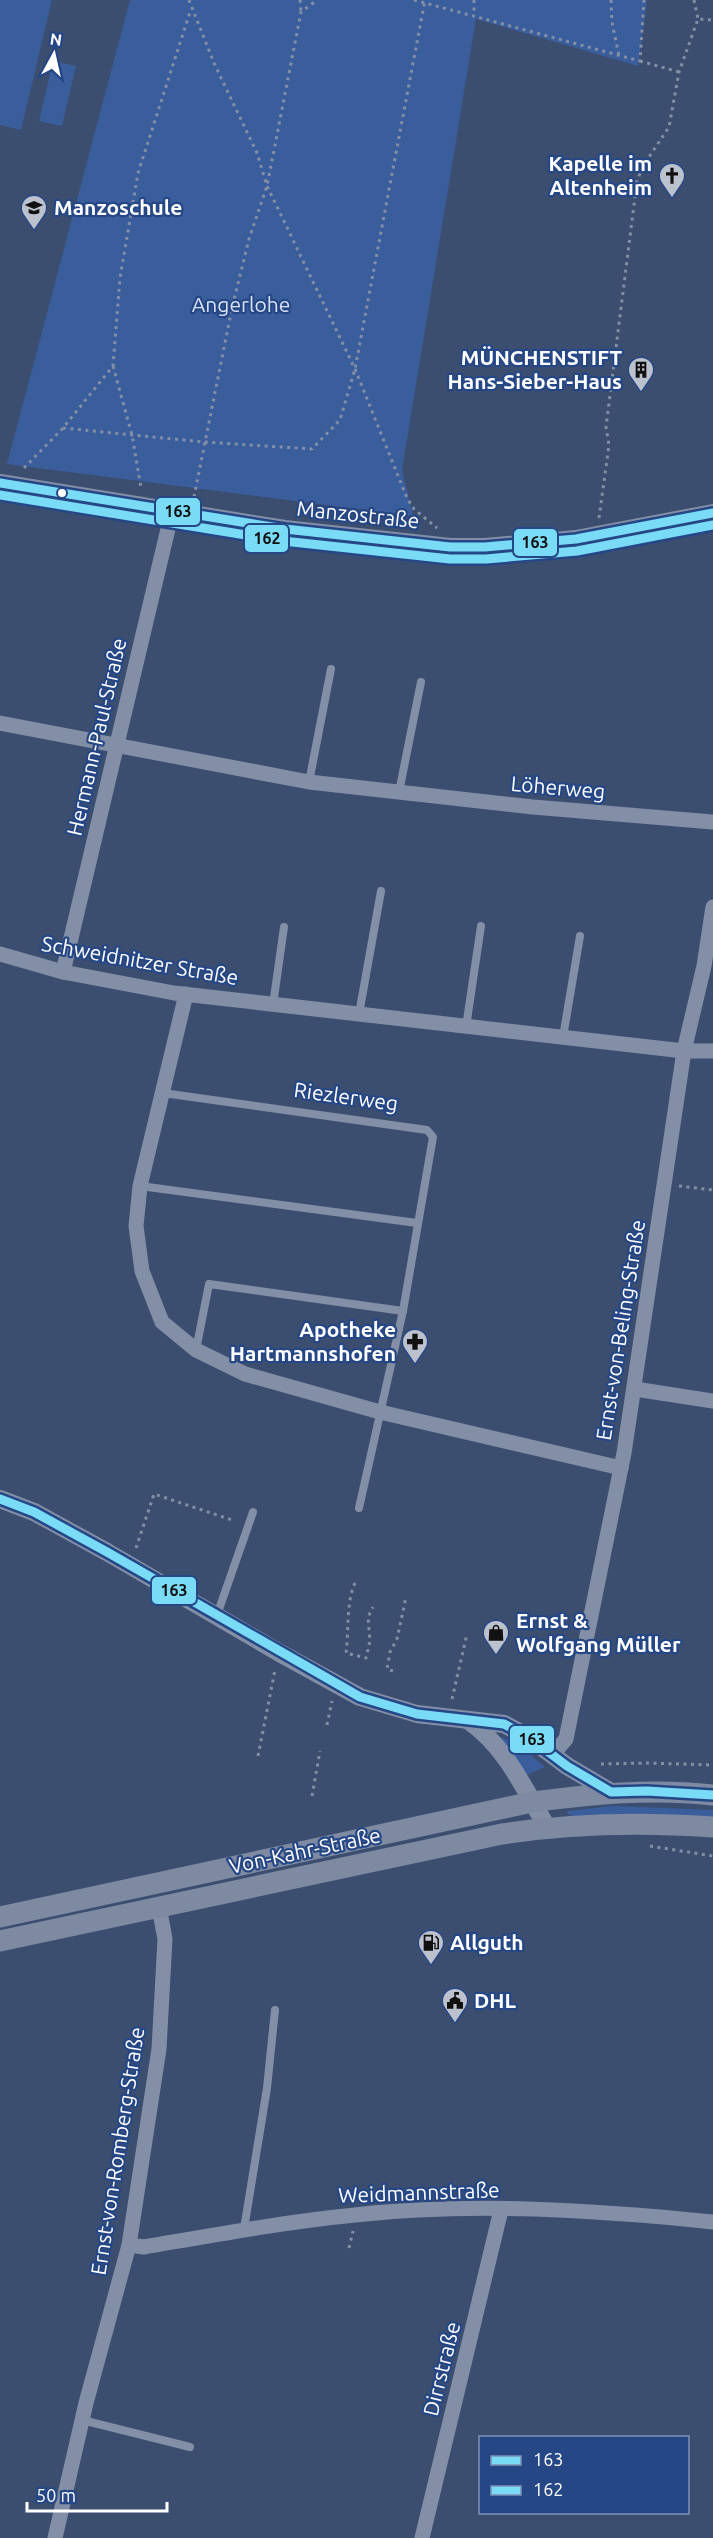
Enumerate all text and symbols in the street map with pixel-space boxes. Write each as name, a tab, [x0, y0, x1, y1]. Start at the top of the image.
north arrow	[24, 24, 84, 84]
text: N	[49, 29, 63, 49]
place label: Kapelle im Altenheim	[548, 151, 652, 199]
church icon: Kapelle im Altenheim	[657, 161, 687, 199]
school or university icon: Manzoschule	[19, 193, 49, 231]
place label: Manzoschule	[54, 195, 182, 219]
park label: Angerlohe	[192, 292, 290, 316]
place label: MÜNCHENSTIFT Hans-Sieber-Haus	[448, 345, 622, 393]
building icon: MÜNCHENSTIFT Hans-Sieber-Haus	[626, 355, 656, 393]
unlabelled marker	[56, 487, 68, 499]
street label: Manzostraße	[296, 496, 421, 532]
line badge: 163	[155, 497, 201, 526]
text: 163	[164, 502, 192, 520]
line badge: 162	[244, 524, 289, 553]
line badge: 163	[513, 528, 558, 557]
text: 162	[253, 529, 281, 547]
text: 163	[521, 533, 549, 551]
street label: Hermann-Paul-Straße	[62, 636, 130, 838]
street label: Löherweg	[510, 771, 606, 803]
street label: Schweidnitzer Straße	[40, 931, 240, 989]
street label: Riezlerweg	[293, 1077, 400, 1115]
street label: Ernst-von-Beling-Straße	[591, 1218, 649, 1442]
place label: Apotheke Hartmannshofen	[230, 1317, 396, 1365]
pharmacy icon: Apotheke Hartmannshofen	[400, 1327, 430, 1365]
line badge: 163	[151, 1576, 197, 1605]
text: 163	[160, 1581, 188, 1599]
place label: Ernst & Wolfgang Müller	[516, 1608, 681, 1656]
shop icon: Ernst & Wolfgang Müller	[481, 1618, 511, 1656]
line badge: 163	[509, 1725, 555, 1754]
text: 163	[518, 1730, 546, 1748]
street label: Von-Kahr-Straße	[227, 1822, 383, 1878]
fuel station icon: Allguth	[416, 1928, 446, 1966]
place label: Allguth	[450, 1930, 523, 1954]
public building icon: DHL	[440, 1986, 470, 2024]
place label: DHL	[474, 1988, 517, 2012]
street label: Ernst-von-Romberg-Straße	[86, 2025, 148, 2277]
street label: Weidmannstraße	[338, 2177, 500, 2207]
street label: Dirrstraße	[418, 2319, 464, 2418]
legend	[479, 2436, 689, 2514]
text: 163	[533, 2449, 563, 2469]
scale bar	[27, 2475, 166, 2513]
text: 162	[533, 2479, 563, 2499]
text: 50 m	[36, 2485, 76, 2505]

